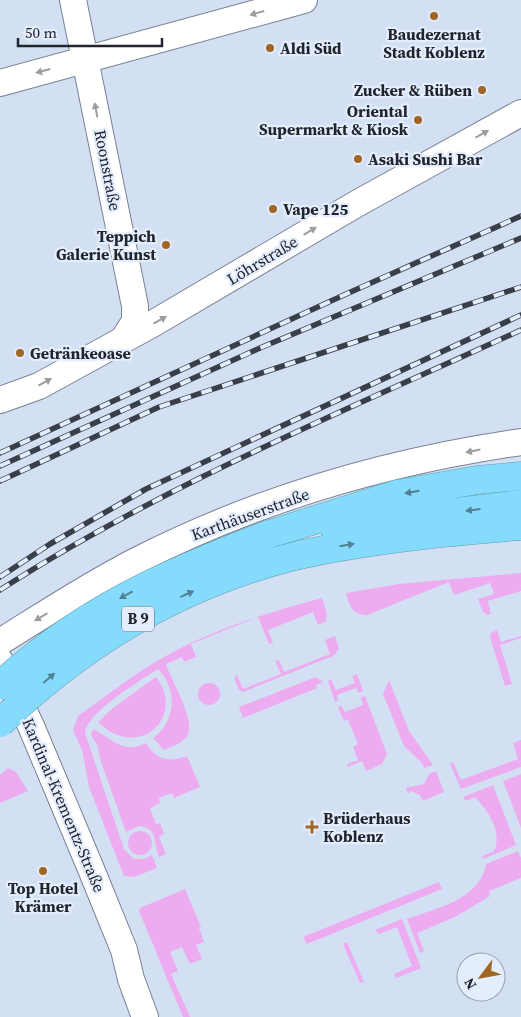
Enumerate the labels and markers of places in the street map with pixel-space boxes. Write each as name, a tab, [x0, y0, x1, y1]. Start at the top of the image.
marker: Baudezernat Stadt Koblenz	[428, 10, 440, 22]
place label: Baudezernat Stadt Koblenz	[383, 23, 485, 63]
place label: Aldi Süd	[280, 37, 342, 59]
marker: Aldi Süd	[264, 42, 276, 54]
place label: Zucker & Rüben	[354, 79, 472, 101]
marker: Zucker & Rüben	[476, 84, 488, 96]
place label: Oriental Supermarkt & Kiosk	[259, 100, 408, 140]
marker: Oriental Supermarkt & Kiosk	[412, 114, 424, 126]
place label: Asaki Sushi Bar	[368, 148, 483, 170]
marker: Asaki Sushi Bar	[352, 153, 364, 165]
place label: Vape 125	[283, 198, 348, 220]
marker: Vape 125	[267, 203, 279, 215]
place label: Teppich Galerie Kunst	[56, 225, 156, 265]
marker: Teppich Galerie Kunst	[160, 239, 172, 251]
place label: Getränkeoase	[30, 342, 131, 364]
marker: Getränkeoase	[14, 347, 26, 359]
place label: Brüderhaus Koblenz	[323, 807, 411, 847]
marker: Brüderhaus Koblenz	[305, 820, 319, 834]
marker: Top Hotel Krämer	[37, 865, 49, 877]
place label: Top Hotel Krämer	[8, 877, 78, 917]

